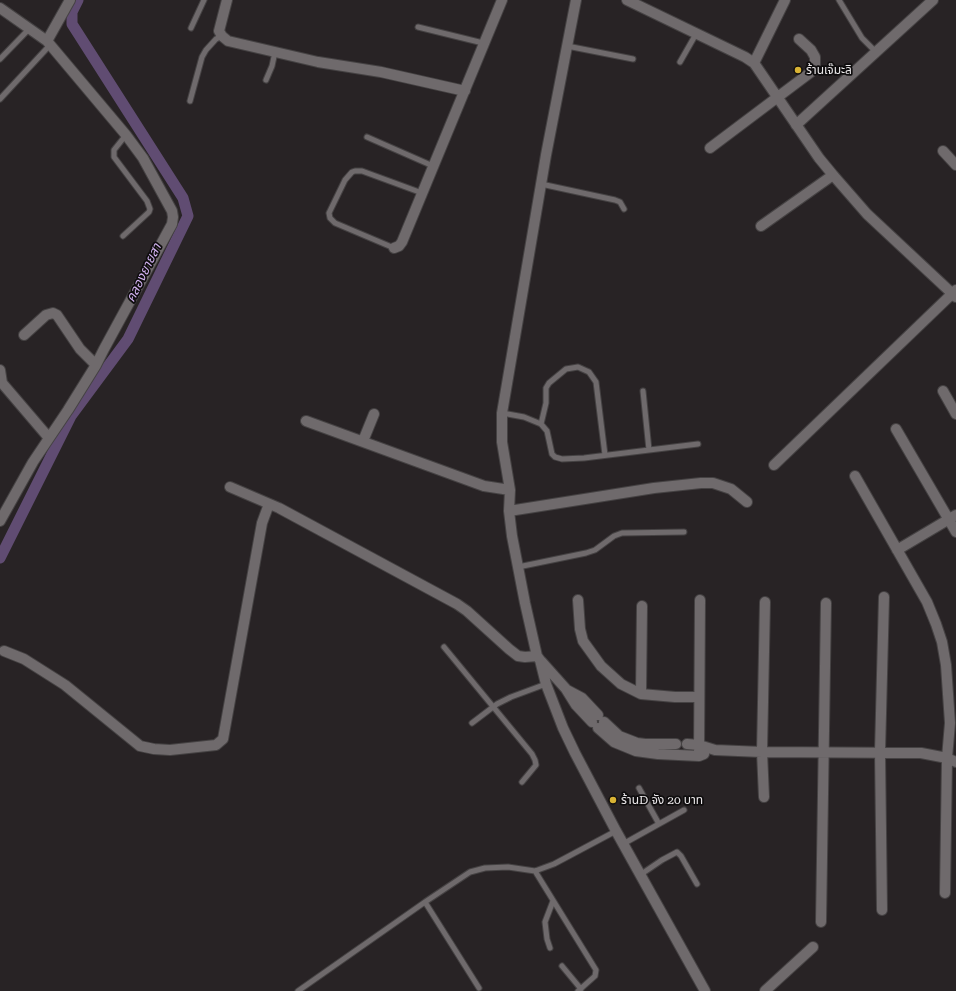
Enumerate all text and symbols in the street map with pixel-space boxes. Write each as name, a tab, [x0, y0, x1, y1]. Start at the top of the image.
place label: ร้านเจ๊มะลิ	[806, 63, 852, 77]
marker: ร้านเจ๊มะลิ	[793, 65, 803, 75]
water label: คลองยายสา	[123, 241, 165, 305]
place label: ร้านD จัง 20 บาท	[621, 793, 703, 807]
marker: ร้านD จัง 20 บาท	[608, 795, 618, 805]

